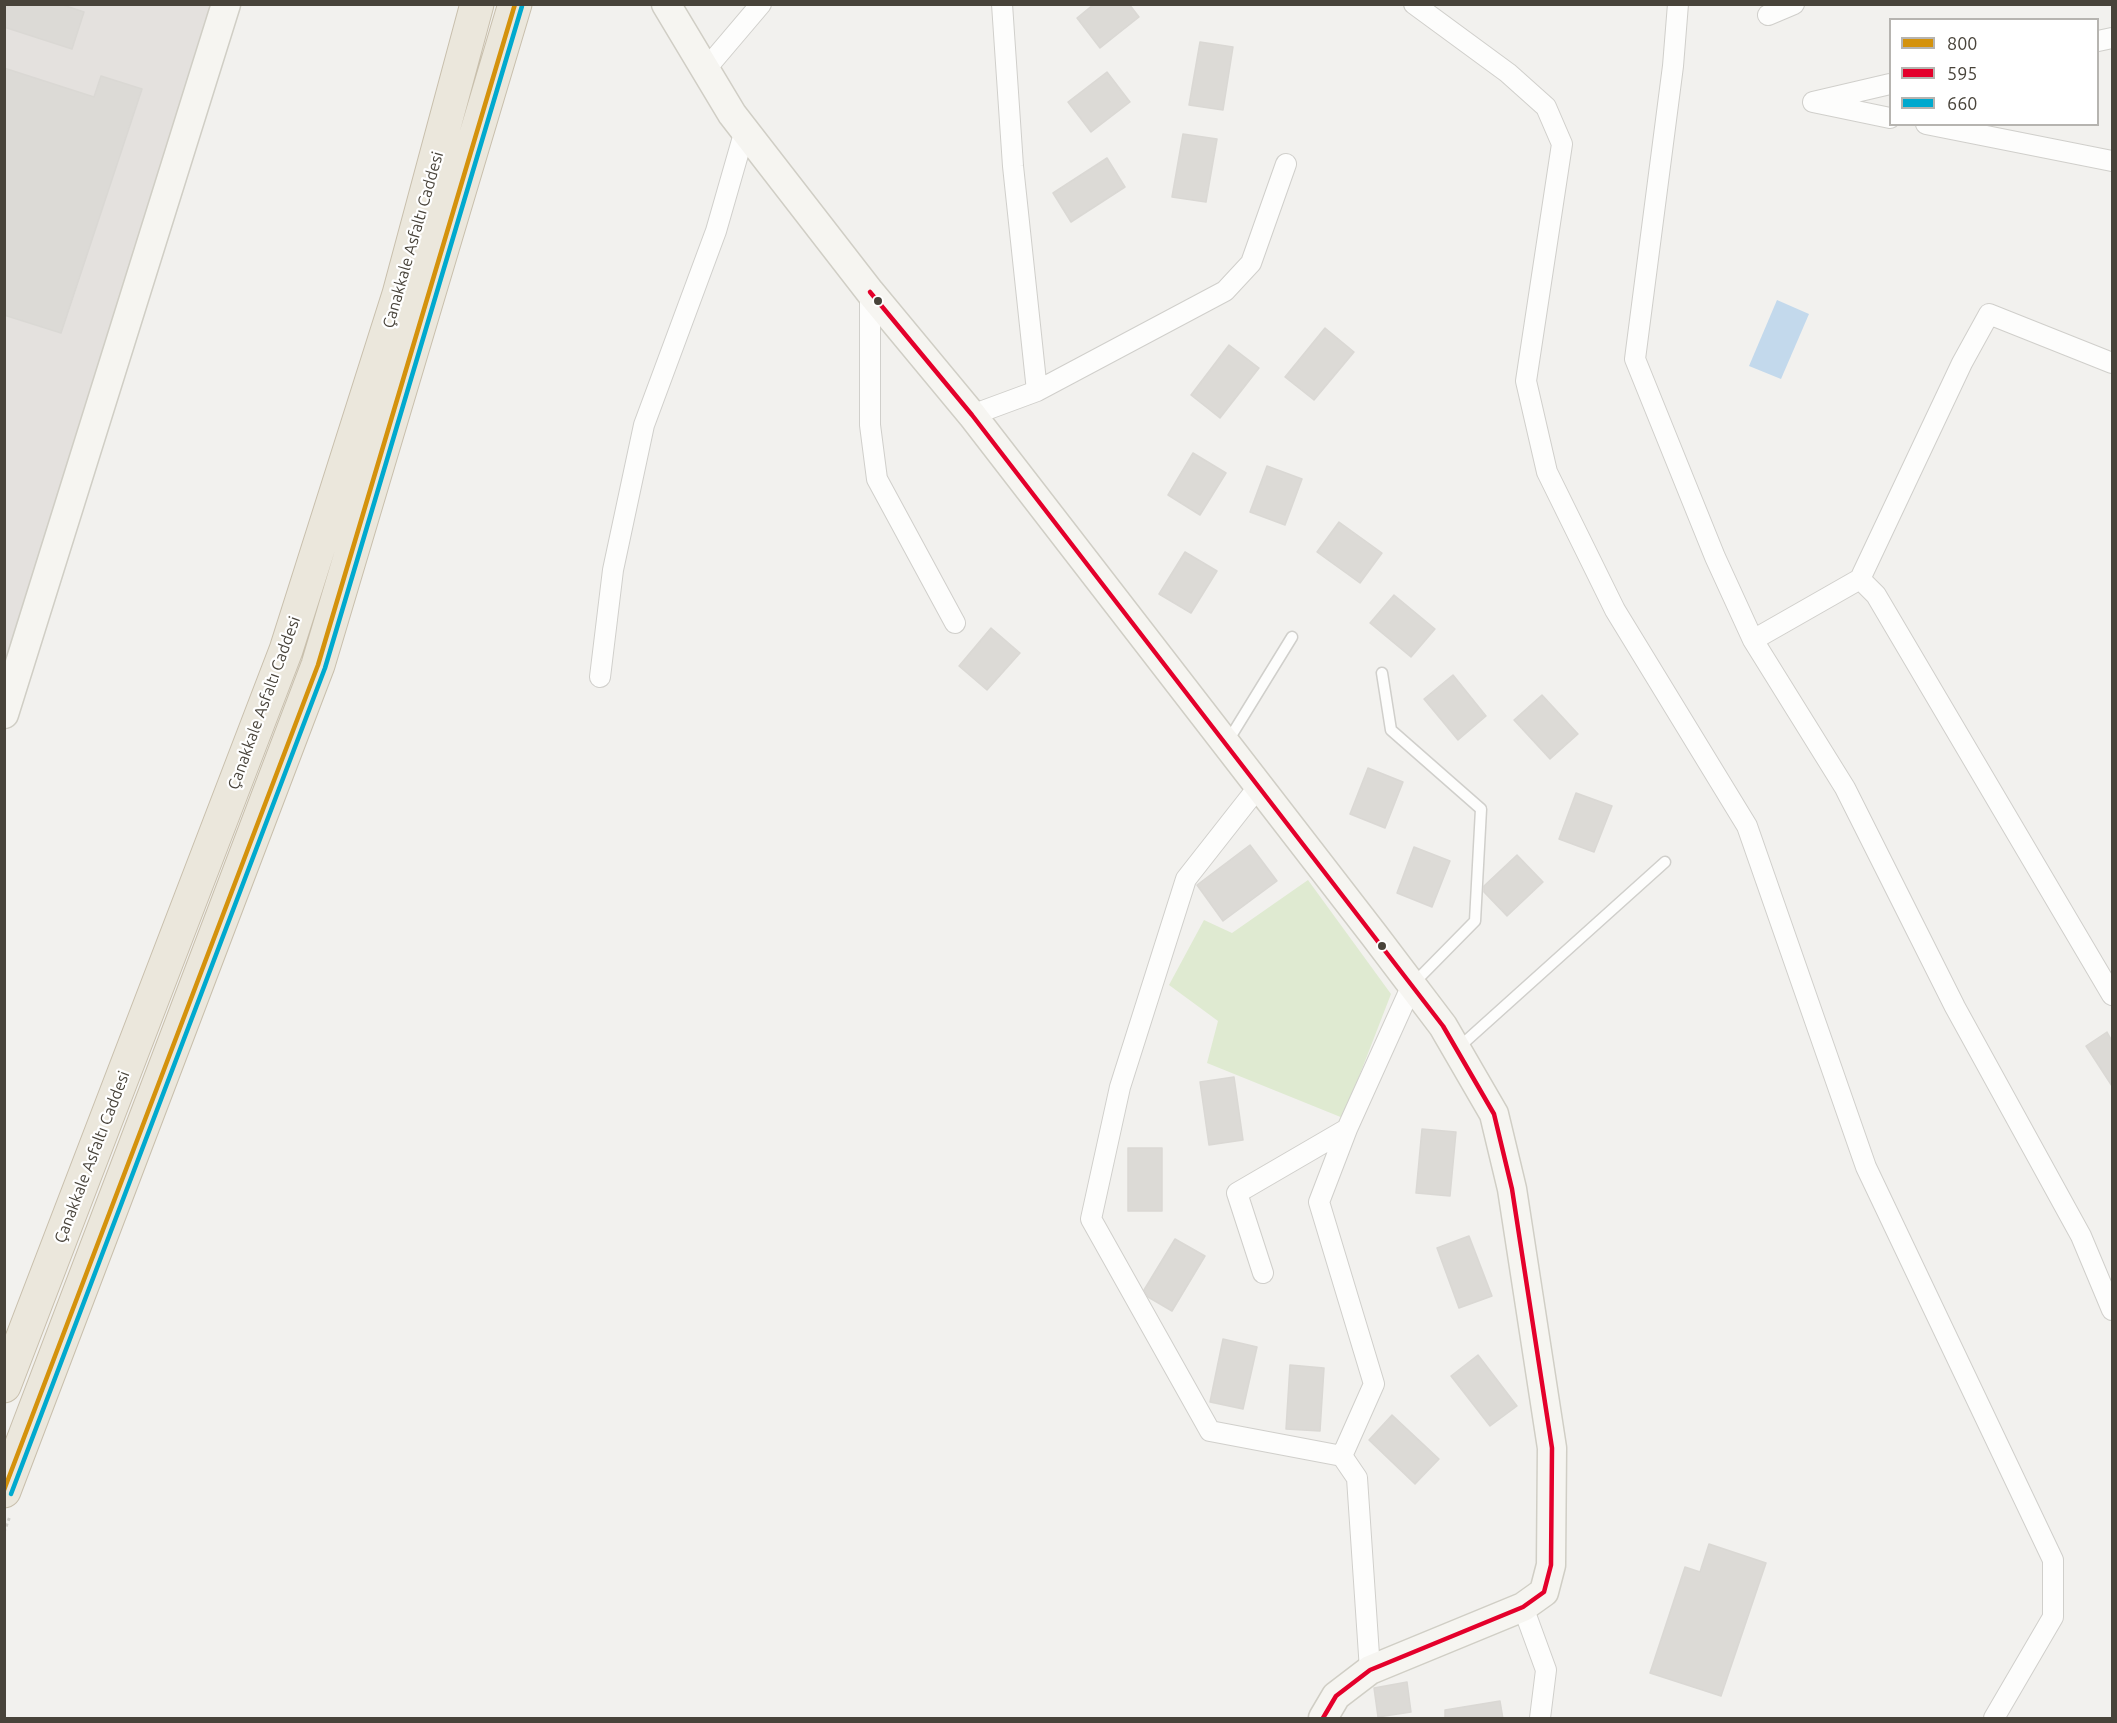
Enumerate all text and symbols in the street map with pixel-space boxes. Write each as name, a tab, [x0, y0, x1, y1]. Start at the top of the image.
legend	[1889, 18, 2099, 126]
text: 800	[1947, 33, 1977, 53]
text: 595	[1947, 63, 1977, 83]
text: 660	[1947, 93, 1977, 113]
street label: Çanakkale Asfaltı Caddesi	[379, 150, 447, 330]
unlabelled marker	[872, 295, 884, 307]
street label: Çanakkale Asfaltı Caddesi	[224, 614, 304, 792]
unlabelled marker	[1376, 940, 1388, 952]
street label: Çanakkale Asfaltı Caddesi	[50, 1068, 134, 1246]

